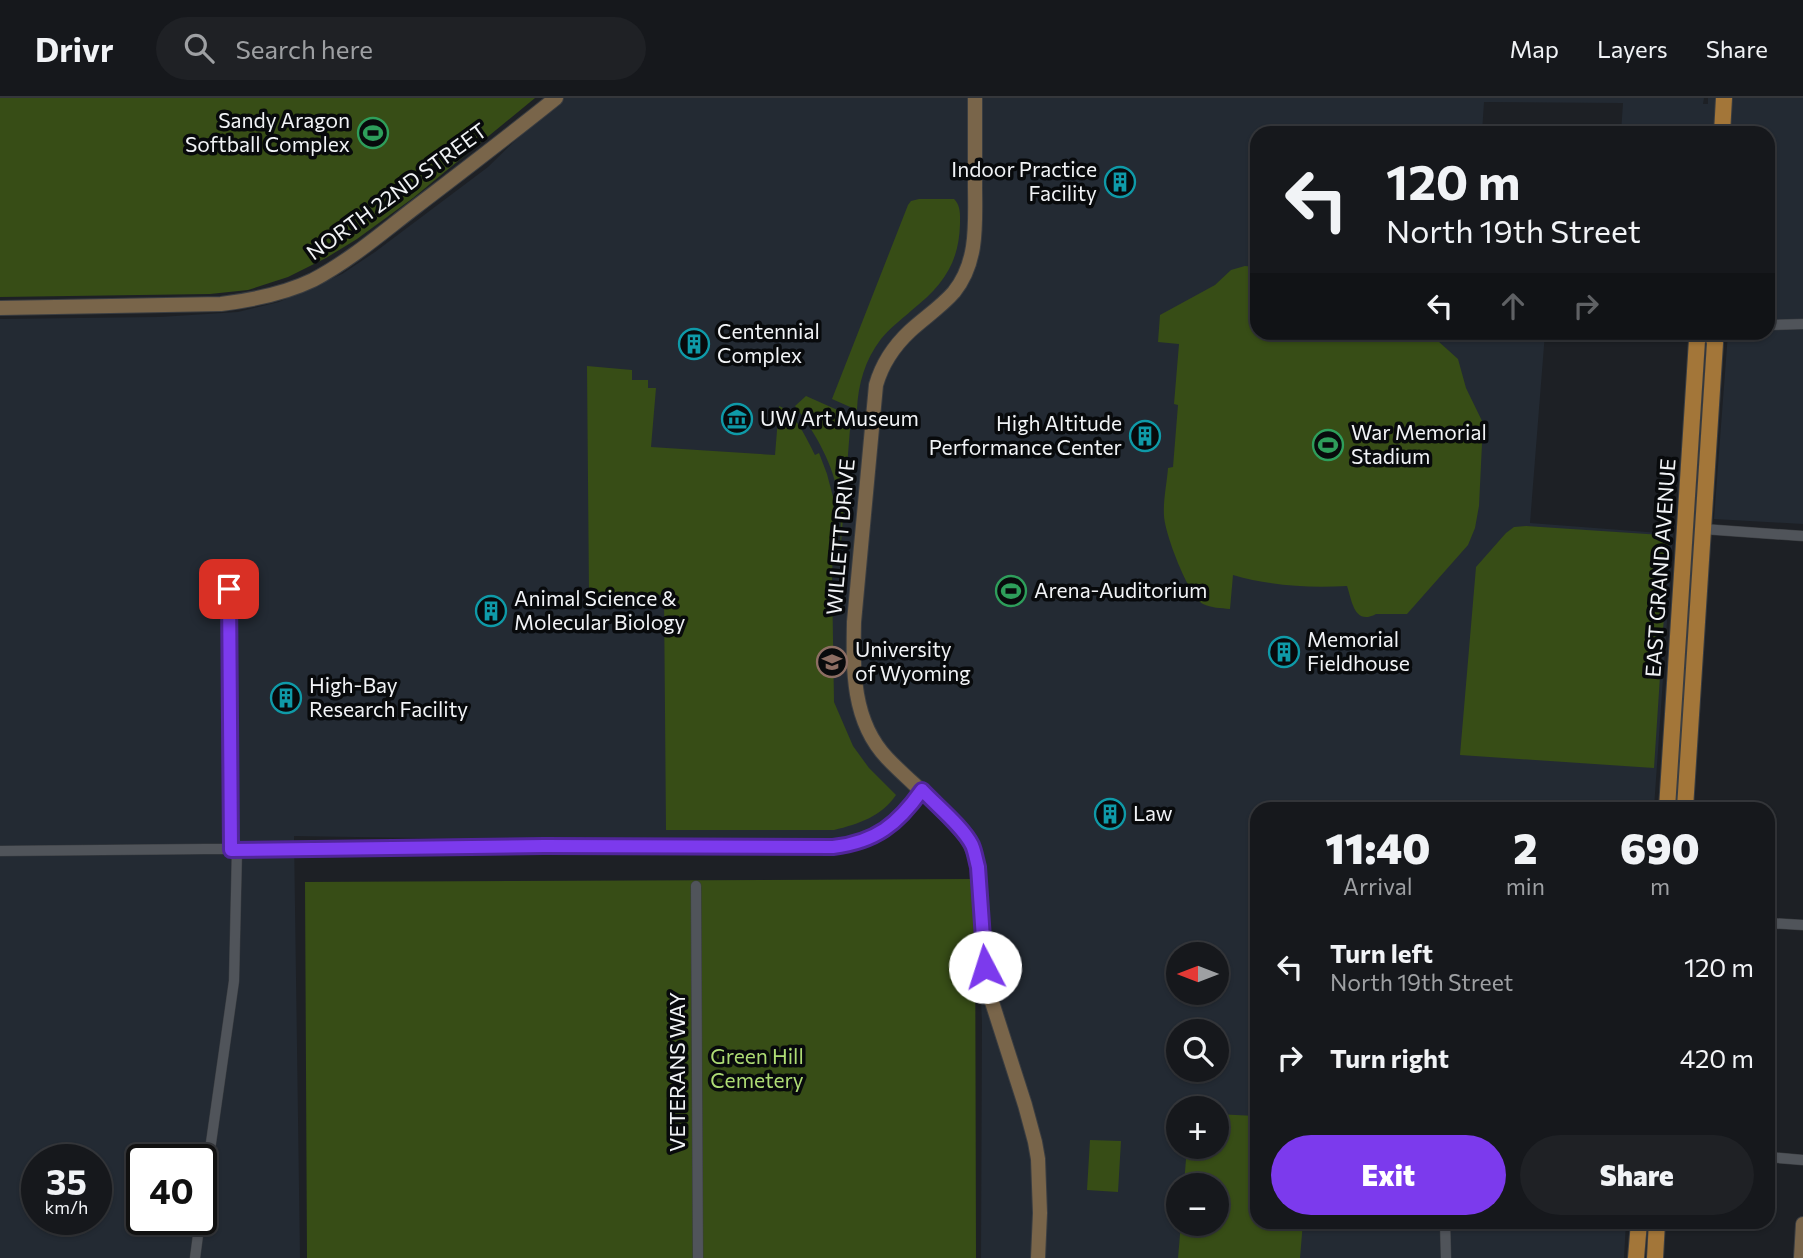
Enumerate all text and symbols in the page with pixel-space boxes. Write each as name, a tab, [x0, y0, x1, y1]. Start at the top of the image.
search box	[156, 17, 646, 80]
text: Drivr	[35, 28, 114, 69]
icon: search	[180, 29, 218, 67]
text: Search here	[236, 33, 373, 64]
text: Map	[1510, 34, 1559, 63]
text: Layers	[1597, 34, 1668, 63]
text: Share	[1706, 34, 1768, 63]
place label: Sandy Aragon Softball Complex	[185, 107, 350, 156]
sports icon: Sandy Aragon Softball Complex	[356, 116, 390, 150]
street label: NORTH 22ND STREET	[301, 117, 491, 265]
text: 120 m	[1386, 150, 1520, 210]
icon: left	[1271, 154, 1362, 245]
place label: Indoor Practice Facility	[951, 156, 1097, 205]
building icon: Indoor Practice Facility	[1103, 165, 1137, 199]
text: North 19th Street	[1386, 210, 1641, 250]
icon: left	[1421, 287, 1459, 325]
icon: ahead	[1494, 287, 1532, 325]
icon: right	[1567, 287, 1605, 325]
place label: Centennial Complex	[717, 318, 820, 367]
building icon: Centennial Complex	[677, 327, 711, 361]
museum icon: UW Art Museum	[720, 402, 754, 436]
place label: UW Art Museum	[760, 405, 919, 430]
place label: High Altitude Performance Center	[929, 410, 1122, 459]
building icon: High Altitude Performance Center	[1128, 419, 1162, 453]
place label: War Memorial Stadium	[1351, 419, 1487, 468]
sports icon: War Memorial Stadium	[1311, 428, 1345, 462]
street label: WILLETT DRIVE	[820, 458, 859, 616]
street label: EAST GRAND AVENUE	[1639, 458, 1680, 678]
pin	[199, 559, 259, 619]
icon: arrive	[210, 570, 248, 608]
sports icon: Arena-Auditorium	[994, 574, 1028, 608]
place label: Arena-Auditorium	[1034, 577, 1207, 602]
place label: Animal Science & Molecular Biology	[514, 585, 686, 634]
building icon: Animal Science & Molecular Biology	[474, 594, 508, 628]
place label: Memorial Fieldhouse	[1307, 626, 1410, 675]
building icon: Memorial Fieldhouse	[1267, 635, 1301, 669]
place label: University of Wyoming	[855, 636, 971, 685]
school or university icon: University of Wyoming	[815, 645, 849, 679]
place label: High-Bay Research Facility	[309, 672, 468, 721]
building icon: High-Bay Research Facility	[269, 681, 303, 715]
building icon: Law	[1093, 797, 1127, 831]
place label: Law	[1133, 800, 1173, 825]
text: 11:40	[1325, 821, 1430, 873]
text: 2	[1513, 821, 1537, 873]
text: 690	[1620, 821, 1700, 873]
text: Arrival	[1343, 872, 1413, 900]
text: min	[1506, 872, 1545, 900]
text: m	[1650, 872, 1670, 900]
position arrow	[948, 930, 1022, 1004]
text: Turn left	[1330, 937, 1433, 968]
north arrow	[1166, 942, 1228, 1004]
map controls	[1166, 942, 1229, 1236]
icon: left	[1271, 948, 1309, 986]
text: 120 m	[1684, 951, 1754, 982]
text: North 19th Street	[1330, 968, 1513, 996]
street label: VETERANS WAY	[664, 992, 689, 1152]
button: search	[1166, 1019, 1229, 1082]
icon: right	[1271, 1039, 1309, 1077]
text: Turn right	[1330, 1042, 1449, 1073]
text: 420 m	[1680, 1042, 1754, 1073]
park label: Green Hill Cemetery	[710, 1043, 804, 1092]
button: +	[1166, 1096, 1229, 1159]
button: Exit	[1271, 1135, 1506, 1215]
button: Share	[1520, 1135, 1754, 1215]
speed limit sign: 40	[126, 1144, 217, 1235]
text: 35	[46, 1159, 87, 1202]
button: −	[1166, 1173, 1229, 1236]
text: km/h	[45, 1196, 88, 1218]

